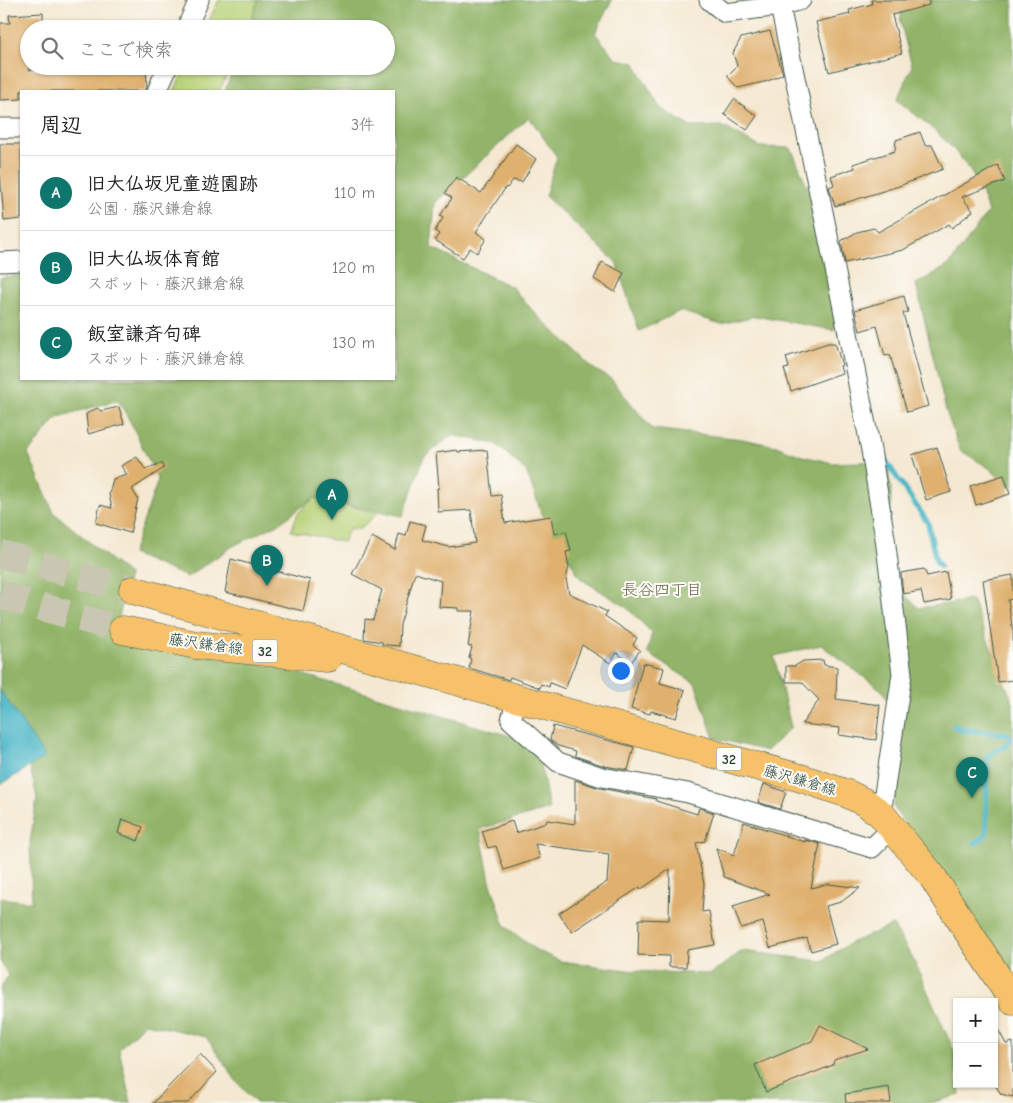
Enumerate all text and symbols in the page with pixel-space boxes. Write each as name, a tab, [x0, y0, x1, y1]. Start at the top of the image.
search box	[20, 20, 395, 75]
icon: search	[38, 34, 66, 62]
text: ここで検索	[78, 39, 173, 61]
text: 周辺	[40, 113, 82, 137]
text: 3件	[351, 116, 375, 134]
text: 旧大仏坂児童遊園跡	[87, 173, 258, 195]
text: A	[52, 184, 60, 202]
text: 110 m	[334, 184, 375, 202]
text: 公園 · 藤沢鎌倉線	[87, 200, 213, 218]
text: 旧大仏坂体育館	[87, 248, 220, 270]
text: B	[51, 259, 61, 277]
text: 120 m	[332, 259, 375, 277]
text: スポット · 藤沢鎌倉線	[87, 275, 245, 293]
text: 飯室謙斉句碑	[87, 323, 201, 345]
text: C	[51, 334, 61, 352]
text: 130 m	[332, 334, 375, 352]
text: スポット · 藤沢鎌倉線	[87, 350, 245, 368]
pin: A	[316, 479, 348, 520]
pin: B	[251, 545, 283, 586]
district label: 長谷四丁目	[622, 581, 702, 599]
street label: 藤沢鎌倉線	[168, 630, 244, 658]
road number: 32	[252, 640, 278, 662]
your location	[608, 658, 634, 684]
road number: 32	[716, 748, 742, 771]
pin: C	[956, 757, 988, 798]
street label: 藤沢鎌倉線	[761, 761, 839, 799]
map controls	[953, 998, 998, 1088]
button: +	[953, 998, 998, 1043]
button: −	[953, 1043, 998, 1088]

